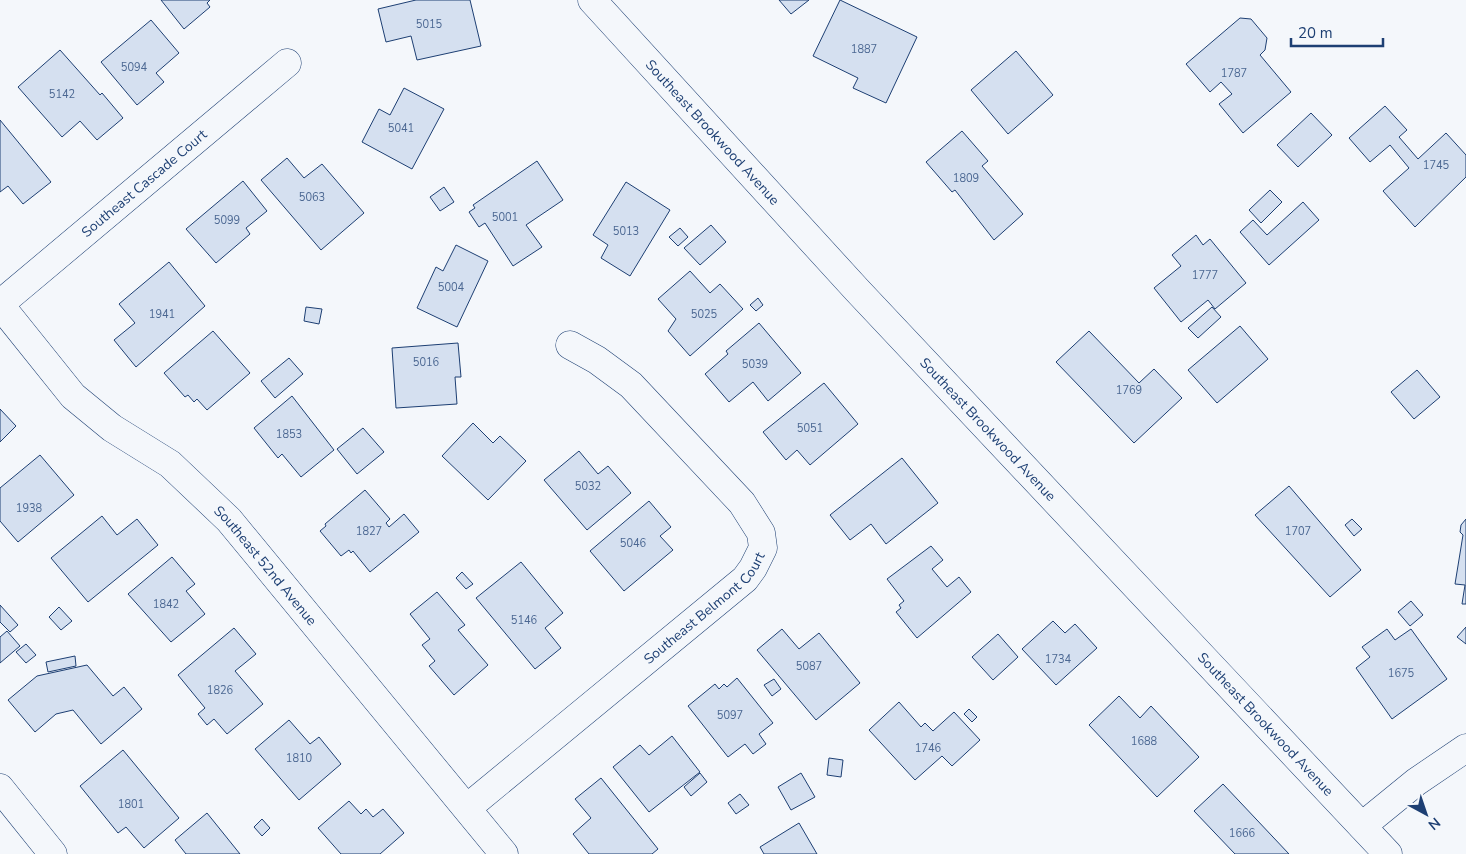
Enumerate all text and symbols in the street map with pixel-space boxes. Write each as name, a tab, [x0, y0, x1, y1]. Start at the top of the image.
scale bar	[1291, 15, 1384, 47]
house number: 5015	[416, 17, 443, 32]
text: 20 m	[1298, 23, 1333, 43]
house number: 1887	[851, 42, 877, 57]
street label: Southeast Brookwood Avenue	[641, 55, 784, 209]
house number: 5094	[121, 60, 148, 75]
house number: 1787	[1221, 66, 1247, 81]
house number: 5142	[49, 87, 75, 102]
house number: 5041	[388, 121, 414, 136]
street label: Southeast Cascade Court	[77, 125, 211, 241]
house number: 1745	[1423, 158, 1450, 173]
house number: 1809	[953, 171, 979, 186]
house number: 5063	[299, 190, 325, 205]
house number: 5001	[492, 210, 518, 225]
house number: 5099	[214, 213, 240, 228]
house number: 5013	[613, 224, 639, 239]
house number: 1777	[1192, 268, 1218, 283]
house number: 5004	[438, 280, 465, 295]
house number: 1941	[149, 307, 175, 322]
house number: 5025	[691, 307, 718, 322]
street label: Southeast Brookwood Avenue	[916, 353, 1060, 505]
house number: 5016	[413, 355, 440, 370]
house number: 5039	[742, 357, 768, 372]
house number: 1769	[1116, 383, 1142, 398]
house number: 5051	[797, 421, 823, 436]
house number: 1853	[276, 427, 302, 442]
house number: 5032	[575, 479, 601, 494]
house number: 1938	[16, 501, 43, 516]
street label: Southeast 52nd Avenue	[210, 501, 322, 629]
house number: 1827	[356, 524, 382, 539]
house number: 1707	[1285, 524, 1311, 539]
house number: 5046	[620, 536, 647, 551]
street label: Southeast Belmont Court	[639, 549, 769, 668]
house number: 1842	[153, 597, 179, 612]
house number: 5146	[511, 613, 538, 628]
street label: Southeast Brookwood Avenue	[1193, 648, 1338, 800]
house number: 1734	[1045, 652, 1072, 667]
house number: 5087	[796, 659, 822, 674]
house number: 1675	[1388, 666, 1415, 681]
house number: 1826	[207, 683, 234, 698]
house number: 5097	[717, 708, 743, 723]
house number: 1688	[1131, 734, 1158, 749]
house number: 1746	[915, 741, 942, 756]
house number: 1810	[286, 751, 313, 766]
north arrow	[1401, 789, 1451, 839]
house number: 1801	[118, 797, 144, 812]
text: N	[1424, 813, 1444, 834]
house number: 1666	[1229, 826, 1256, 841]

